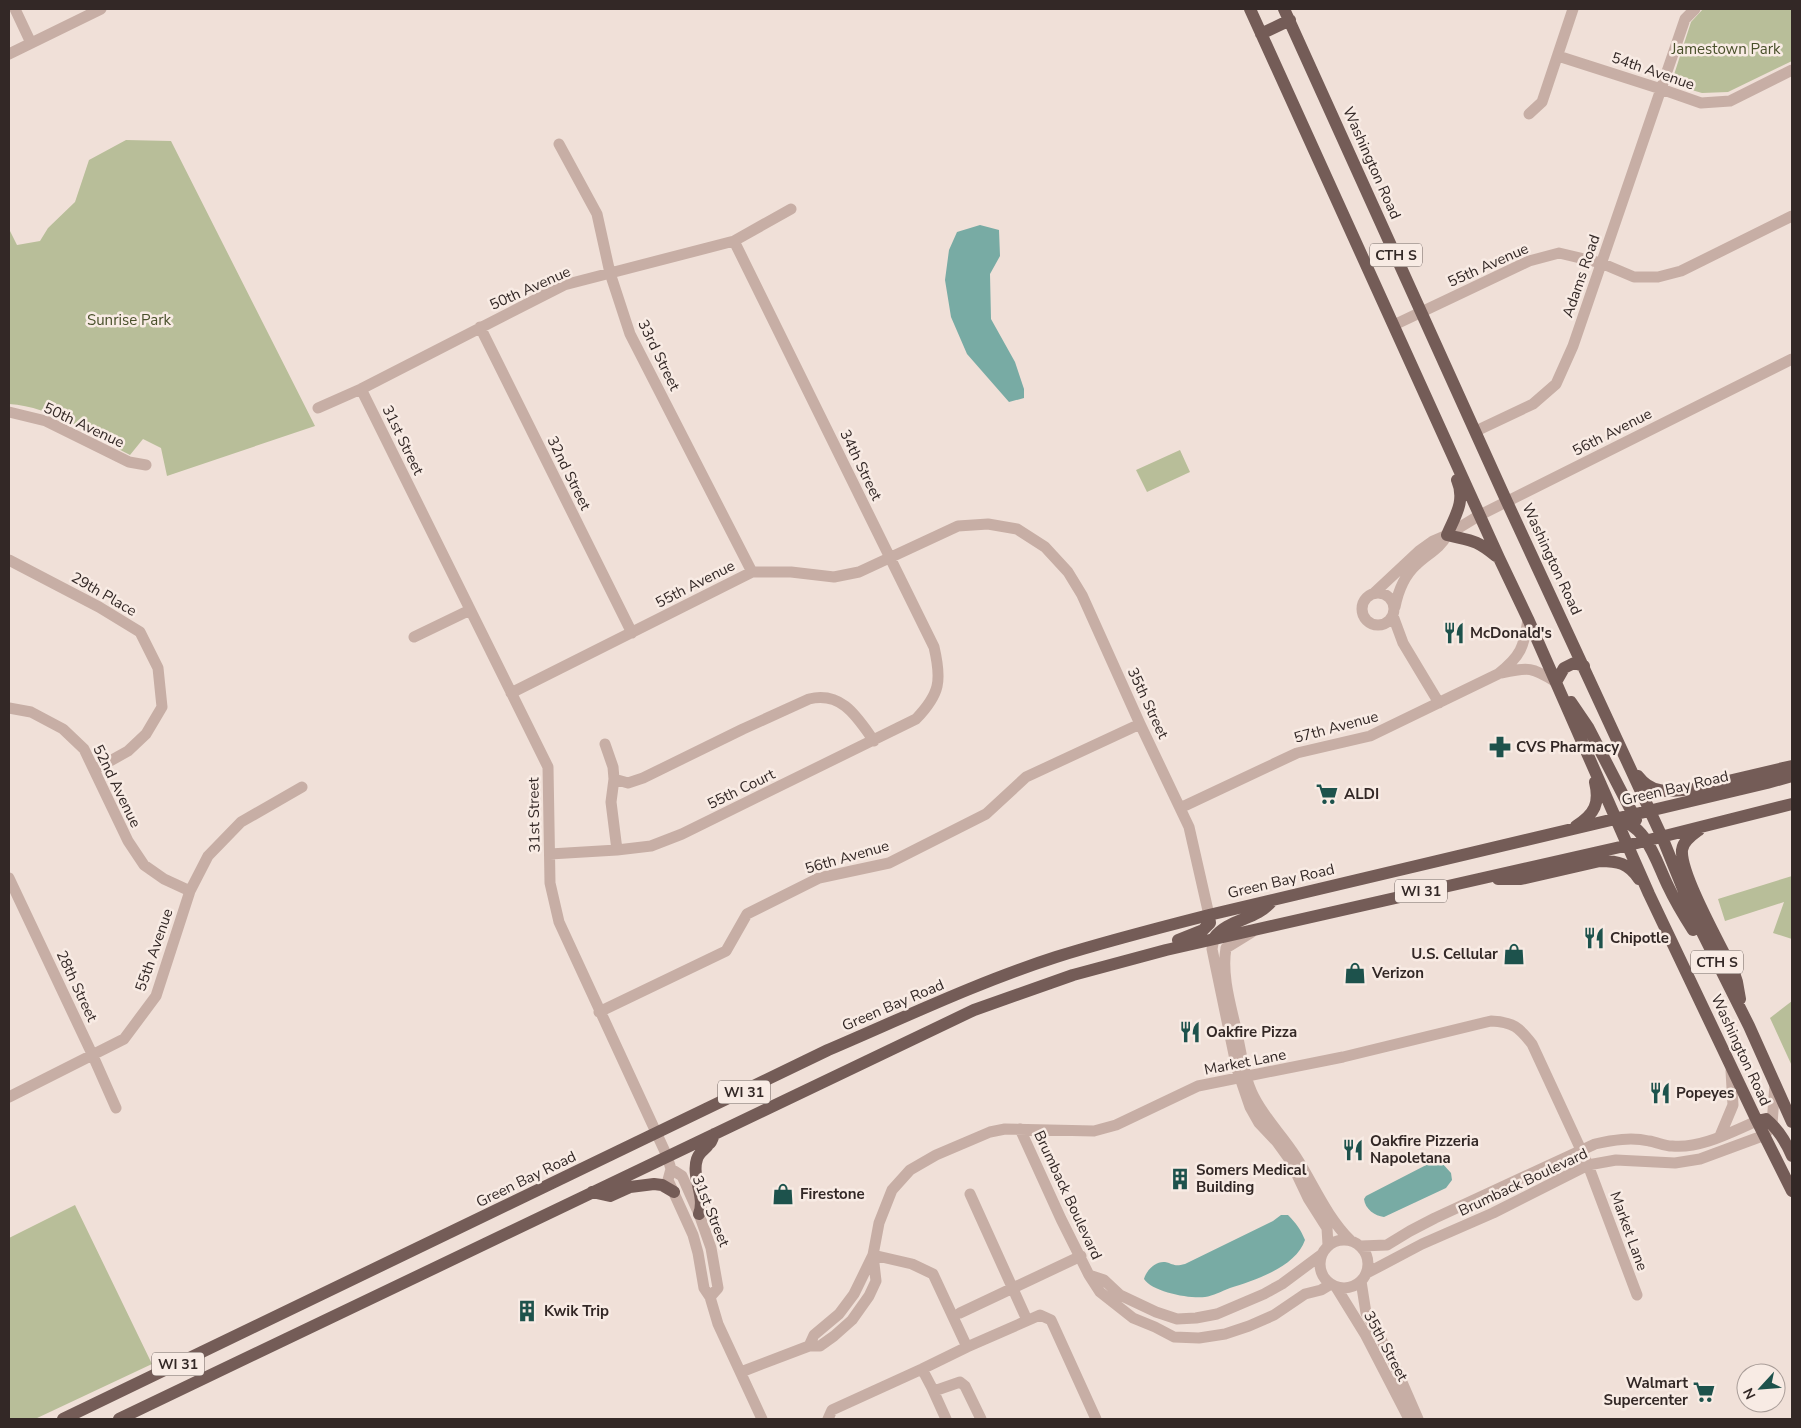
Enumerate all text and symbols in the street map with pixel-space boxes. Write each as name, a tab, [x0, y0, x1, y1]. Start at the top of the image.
park label: Jamestown Park	[1670, 39, 1781, 59]
street label: 54th Avenue	[1609, 47, 1697, 95]
street label: Washington Road	[1338, 104, 1406, 222]
street label: Adams Road	[1557, 232, 1605, 320]
street label: 55th Avenue	[1444, 238, 1532, 292]
road number: CTH S	[1370, 244, 1422, 266]
street label: 50th Avenue	[486, 261, 574, 315]
park label: Sunrise Park	[87, 310, 172, 330]
street label: 33rd Street	[633, 316, 685, 395]
street label: 50th Avenue	[40, 398, 128, 452]
street label: 31st Street	[378, 402, 429, 479]
street label: 56th Avenue	[1569, 403, 1655, 461]
street label: 34th Street	[835, 426, 887, 504]
street label: 32nd Street	[542, 433, 596, 514]
street label: Washington Road	[1517, 500, 1587, 618]
street label: 55th Avenue	[652, 555, 738, 613]
street label: 29th Place	[68, 567, 140, 621]
restaurant icon: McDonald's	[1441, 620, 1467, 646]
place label: McDonald's	[1470, 623, 1552, 643]
street label: 35th Street	[1123, 664, 1174, 743]
street label: 57th Avenue	[1292, 706, 1380, 748]
pharmacy icon: CVS Pharmacy	[1487, 734, 1513, 760]
place label: CVS Pharmacy	[1516, 737, 1619, 757]
street label: 52nd Avenue	[88, 741, 146, 831]
street label: 55th Court	[704, 764, 779, 814]
street label: Green Bay Road	[1620, 766, 1730, 810]
street label: 31st Street	[523, 776, 545, 853]
supermarket icon: ALDI	[1314, 781, 1340, 807]
place label: ALDI	[1344, 784, 1379, 804]
street label: 56th Avenue	[803, 835, 891, 879]
street label: Green Bay Road	[1226, 859, 1336, 903]
road number: WI 31	[1395, 879, 1447, 902]
street label: 55th Avenue	[130, 906, 178, 994]
restaurant icon: Chipotle	[1581, 925, 1607, 951]
place label: Chipotle	[1610, 928, 1669, 948]
shop icon: U.S. Cellular	[1501, 941, 1527, 967]
place label: U.S. Cellular	[1411, 944, 1498, 964]
street label: 28th Street	[52, 947, 103, 1026]
road number: CTH S	[1691, 950, 1743, 974]
shop icon: Verizon	[1342, 960, 1368, 986]
place label: Verizon	[1371, 963, 1424, 983]
street label: Green Bay Road	[839, 975, 947, 1035]
street label: Washington Road	[1706, 991, 1776, 1109]
restaurant icon: Oakfire Pizza	[1177, 1019, 1203, 1045]
place label: Oakfire Pizza	[1206, 1022, 1297, 1042]
street label: Market Lane	[1202, 1044, 1288, 1080]
road number: WI 31	[718, 1080, 770, 1104]
restaurant icon: Popeyes	[1647, 1080, 1673, 1106]
place label: Popeyes	[1676, 1083, 1734, 1103]
street label: Brumback Boulevard	[1029, 1127, 1107, 1263]
place label: Oakfire Pizzeria Napoletana	[1370, 1131, 1479, 1168]
restaurant icon: Oakfire Pizzeria Napoletana	[1340, 1137, 1366, 1163]
street label: Brumback Boulevard	[1455, 1143, 1591, 1221]
street label: Green Bay Road	[473, 1146, 579, 1212]
place label: Somers Medical Building	[1196, 1160, 1307, 1197]
building icon: Somers Medical Building	[1167, 1166, 1193, 1192]
street label: 31st Street	[688, 1172, 735, 1250]
shop icon: Firestone	[770, 1181, 796, 1207]
place label: Firestone	[800, 1184, 865, 1204]
street label: Market Lane	[1605, 1189, 1653, 1273]
building icon: Kwik Trip	[514, 1298, 540, 1324]
place label: Kwik Trip	[544, 1301, 609, 1321]
street label: 35th Street	[1359, 1308, 1413, 1385]
road number: WI 31	[152, 1352, 204, 1376]
north arrow	[1736, 1363, 1786, 1413]
place label: Walmart Supercenter	[1603, 1373, 1688, 1410]
supermarket icon: Walmart Supercenter	[1691, 1379, 1717, 1405]
text: N	[1739, 1385, 1761, 1402]

